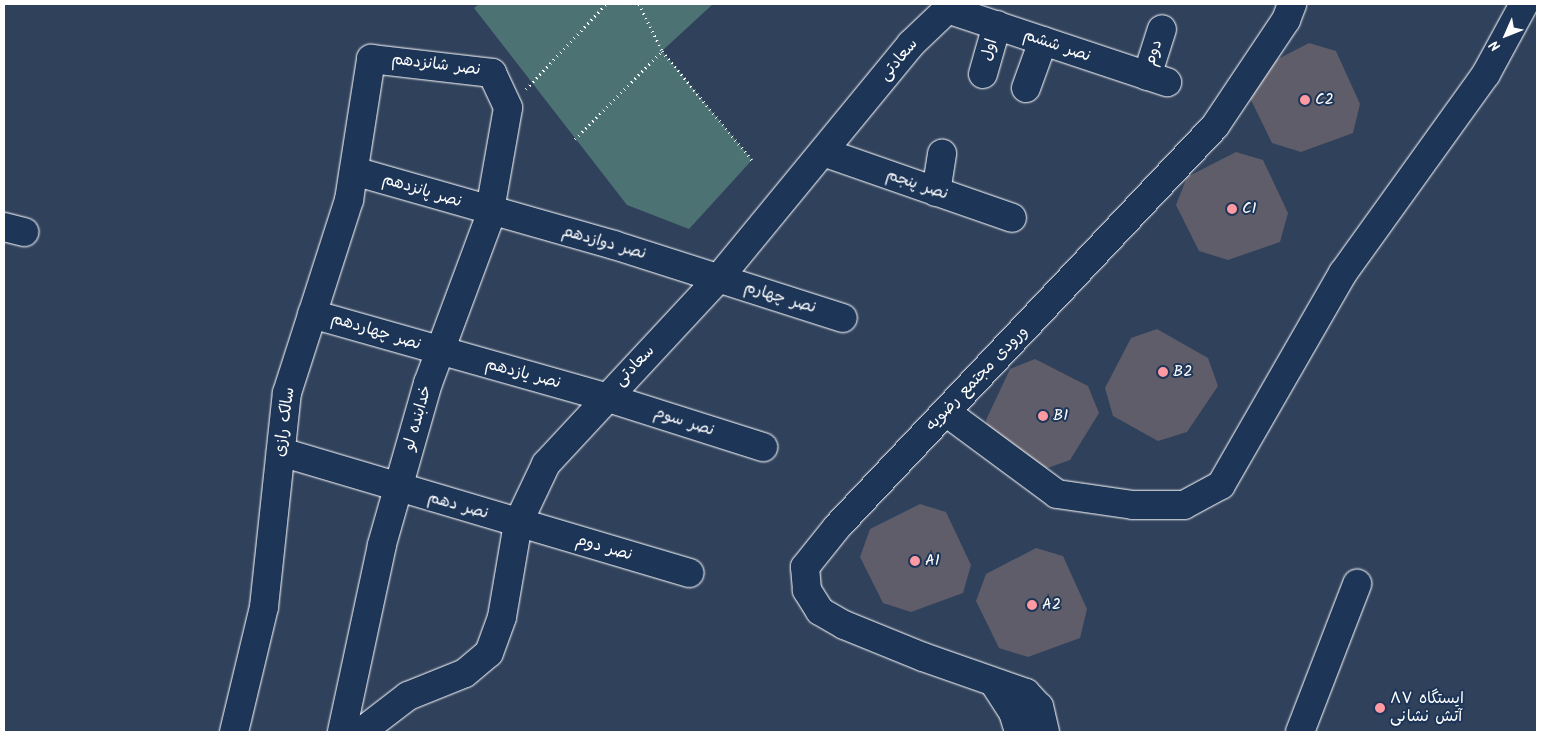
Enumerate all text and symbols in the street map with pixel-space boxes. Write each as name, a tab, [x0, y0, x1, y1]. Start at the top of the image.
north arrow	[1481, 10, 1531, 60]
street label: نصر ششم	[1021, 26, 1093, 66]
street label: سعادتی	[876, 35, 922, 85]
text: N	[1484, 35, 1506, 56]
street label: اول	[978, 37, 1002, 63]
street label: دوم	[1141, 38, 1167, 68]
street label: نصر شانزدهم	[390, 50, 482, 80]
place label: C2	[1315, 90, 1334, 110]
marker: C2	[1299, 94, 1311, 106]
street label: نصر پنجم	[884, 165, 950, 205]
street label: نصر پانزدهم	[380, 170, 464, 212]
place label: C1	[1242, 199, 1257, 219]
marker: C1	[1226, 203, 1238, 215]
street label: نصر دوازدهم	[560, 222, 648, 264]
street label: نصر چهارم	[742, 278, 818, 318]
street label: نصر چهاردهم	[329, 309, 423, 355]
street label: ورودی مجتمع رضویه	[922, 322, 1032, 436]
street label: سعادتی	[611, 342, 659, 390]
street label: نصر یازدهم	[483, 355, 563, 393]
place label: B2	[1173, 362, 1192, 382]
marker: B2	[1157, 366, 1169, 378]
street label: خدابنده لو	[400, 383, 436, 453]
street label: سالک رازی	[271, 386, 299, 458]
street label: نصر سوم	[651, 403, 717, 441]
place label: B1	[1053, 406, 1068, 426]
marker: B1	[1037, 410, 1049, 422]
street label: نصر دهم	[426, 488, 490, 524]
street label: نصر دوم	[574, 531, 634, 565]
place label: A1	[925, 551, 940, 571]
marker: A1	[909, 555, 921, 567]
place label: A2	[1042, 595, 1061, 615]
marker: A2	[1026, 599, 1038, 611]
place label: ایستگاه ۸۷ آتش نشانی	[1390, 689, 1464, 727]
marker: ایستگاه ۸۷ آتش نشانی	[1374, 702, 1386, 714]

